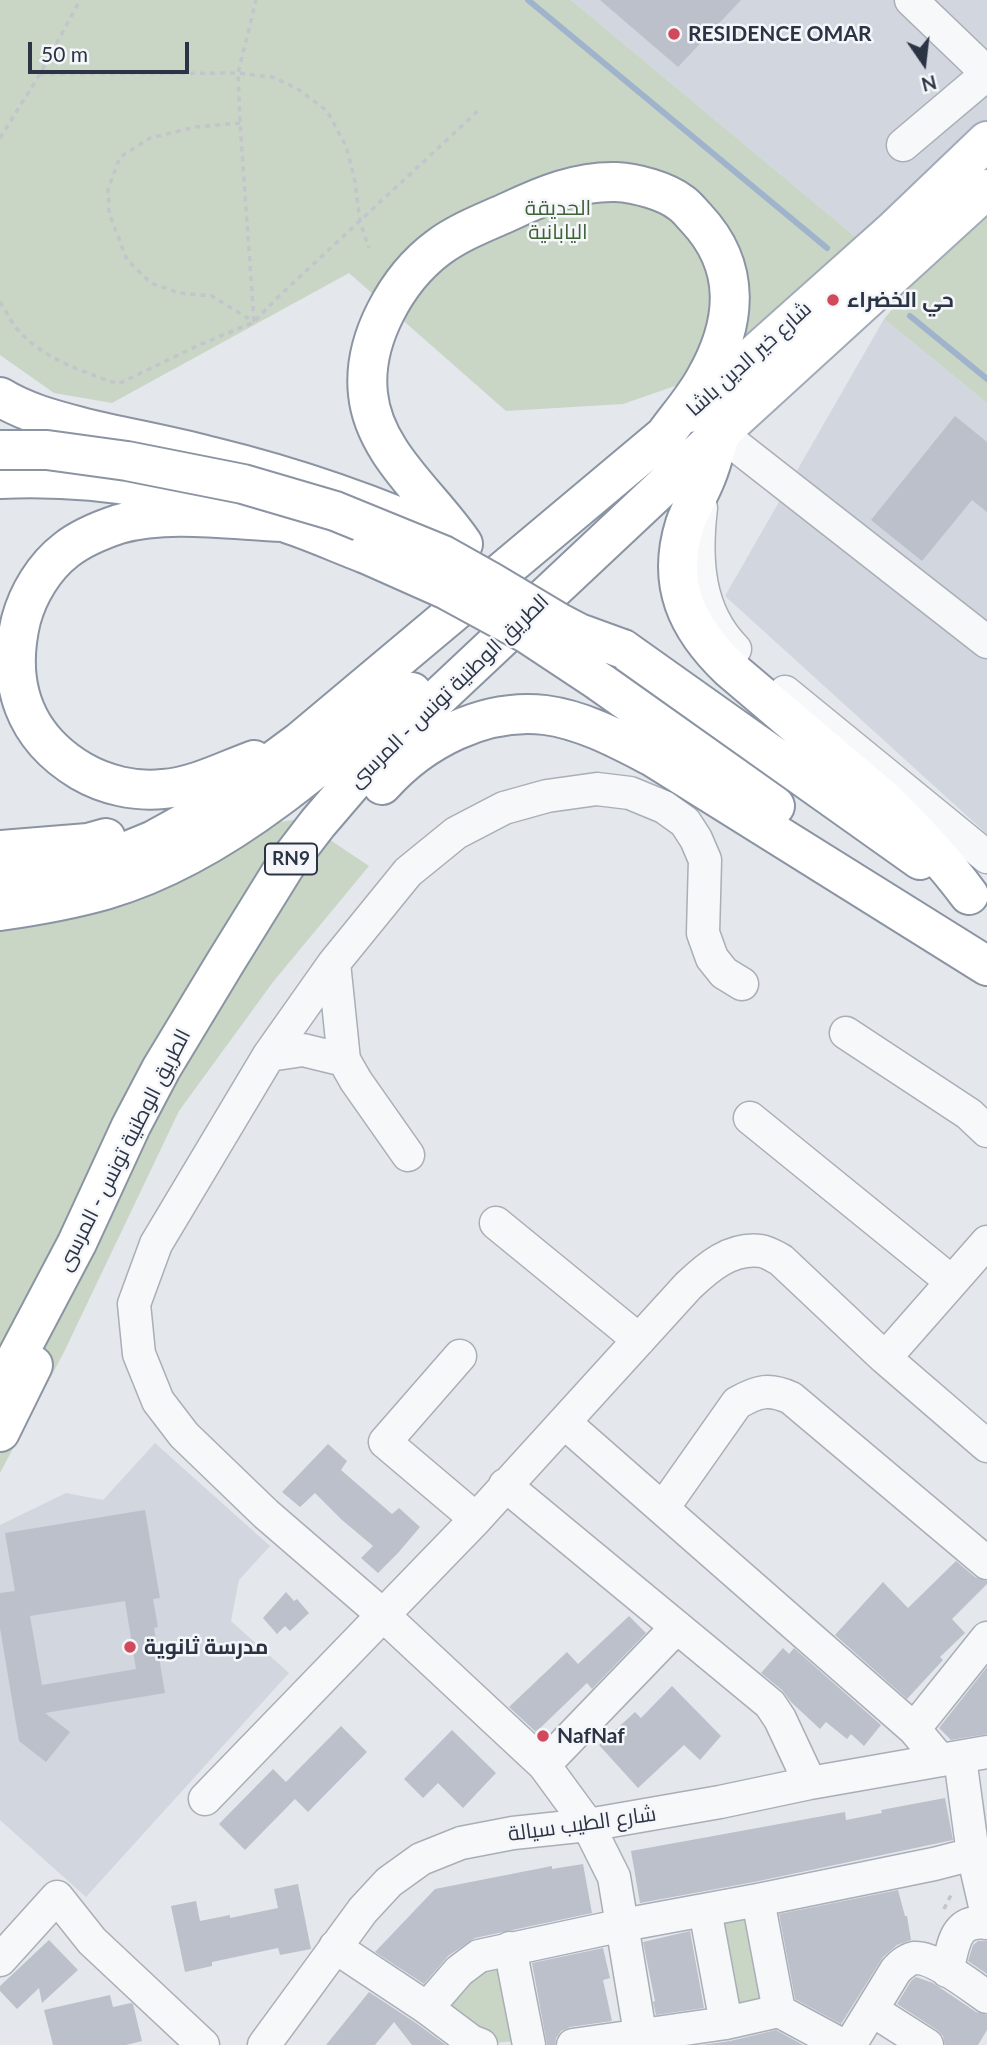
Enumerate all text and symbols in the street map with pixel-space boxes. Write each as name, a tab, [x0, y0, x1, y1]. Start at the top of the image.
place label: RESIDENCE OMAR	[688, 21, 872, 47]
marker: RESIDENCE OMAR	[666, 26, 682, 42]
scale bar	[32, 28, 192, 72]
north arrow	[889, 28, 959, 98]
text: 50 m	[41, 41, 88, 66]
text: N	[919, 71, 939, 97]
park label: الحديقة اليابانية	[525, 195, 591, 245]
place label: حي الخضراء	[847, 287, 954, 313]
marker: حي الخضراء	[825, 292, 841, 308]
street label: شارع خير الدين باشا	[681, 296, 817, 422]
street label: الطريق الوطنية تونس - المرسى	[344, 589, 554, 793]
road number: RN9	[265, 844, 317, 874]
street label: الطريق الوطنية تونس - المرسى	[52, 1025, 196, 1275]
place label: مدرسة ثانوية	[144, 1634, 268, 1660]
marker: مدرسة ثانوية	[122, 1639, 138, 1655]
place label: NafNaf	[557, 1723, 625, 1749]
marker: NafNaf	[535, 1728, 551, 1744]
street label: شارع الطيب سيالة	[506, 1801, 658, 1847]

